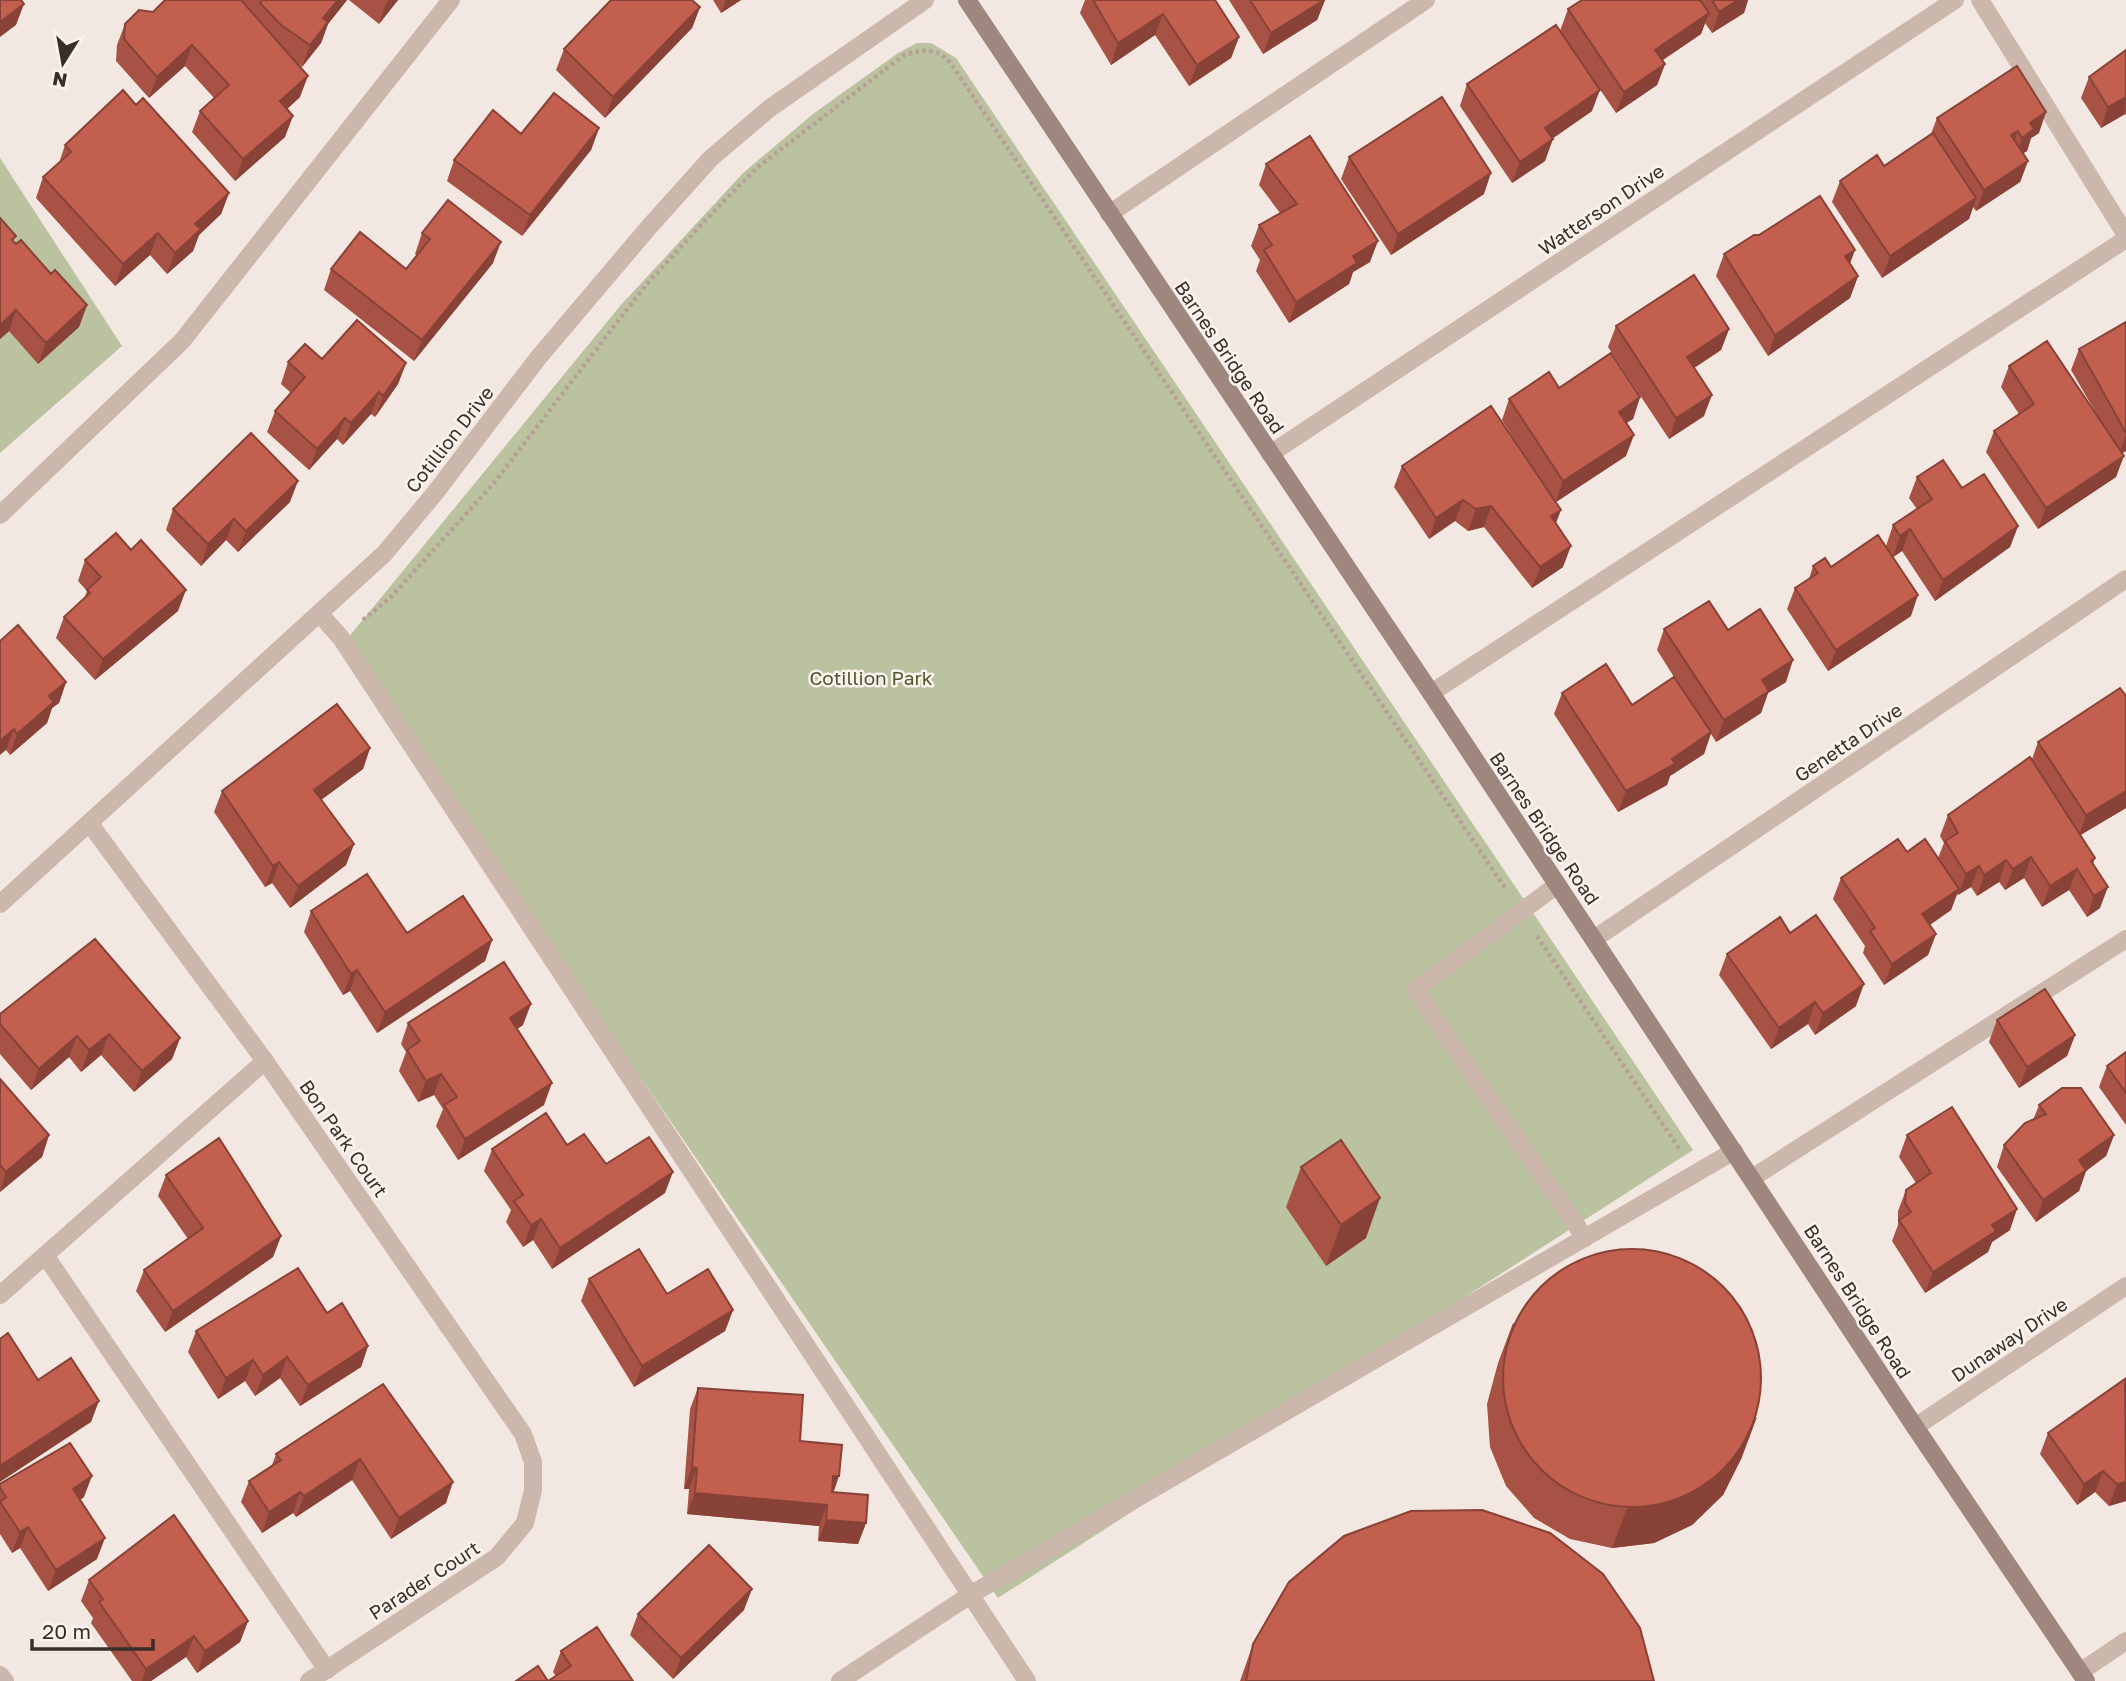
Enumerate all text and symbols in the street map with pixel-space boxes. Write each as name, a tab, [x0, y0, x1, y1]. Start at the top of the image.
north arrow	[28, 28, 98, 98]
text: N	[50, 68, 69, 93]
street label: Watterson Drive	[1534, 159, 1668, 259]
street label: Barnes Bridge Road	[1170, 276, 1290, 438]
street label: Cotillion Drive	[400, 381, 498, 497]
park label: Cotillion Park	[809, 666, 933, 689]
street label: Genetta Drive	[1790, 698, 1906, 786]
street label: Barnes Bridge Road	[1485, 747, 1605, 909]
street label: Bon Park Court	[295, 1075, 393, 1201]
street label: Barnes Bridge Road	[1800, 1220, 1916, 1382]
street label: Dunaway Drive	[1947, 1292, 2071, 1386]
street label: Parader Court	[364, 1536, 484, 1624]
scale bar	[32, 1608, 152, 1652]
text: 20 m	[42, 1618, 91, 1644]

